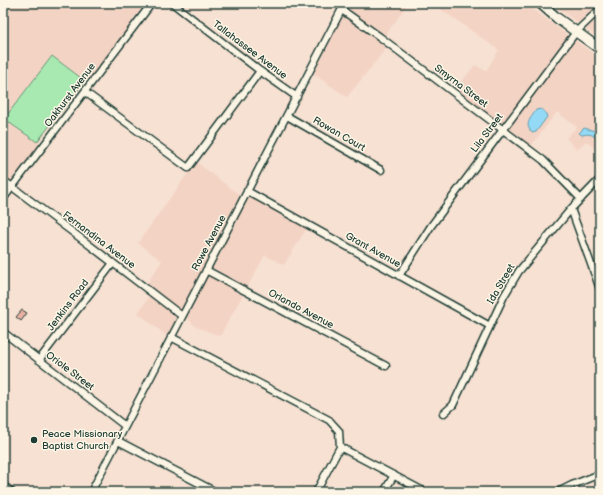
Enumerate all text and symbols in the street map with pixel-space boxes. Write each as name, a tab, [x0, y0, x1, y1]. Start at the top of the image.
street label: Tallahassee Avenue	[210, 18, 290, 82]
street label: Oakhurst Avenue	[42, 61, 98, 129]
street label: Smyrna Street	[432, 62, 490, 110]
street label: Lila Street	[468, 111, 506, 155]
street label: Rowan Court	[311, 114, 367, 154]
street label: Fernandina Avenue	[60, 209, 138, 271]
street label: Rowe Avenue	[189, 213, 229, 273]
street label: Grant Avenue	[343, 230, 403, 270]
street label: Ida Street	[485, 262, 517, 306]
street label: Jenkins Road	[45, 277, 91, 333]
street label: Orlando Avenue	[266, 287, 336, 331]
street label: Oriole Street	[44, 349, 96, 393]
place label: Peace Missionary Baptist Church	[42, 428, 123, 452]
marker: Peace Missionary Baptist Church	[29, 435, 39, 445]

